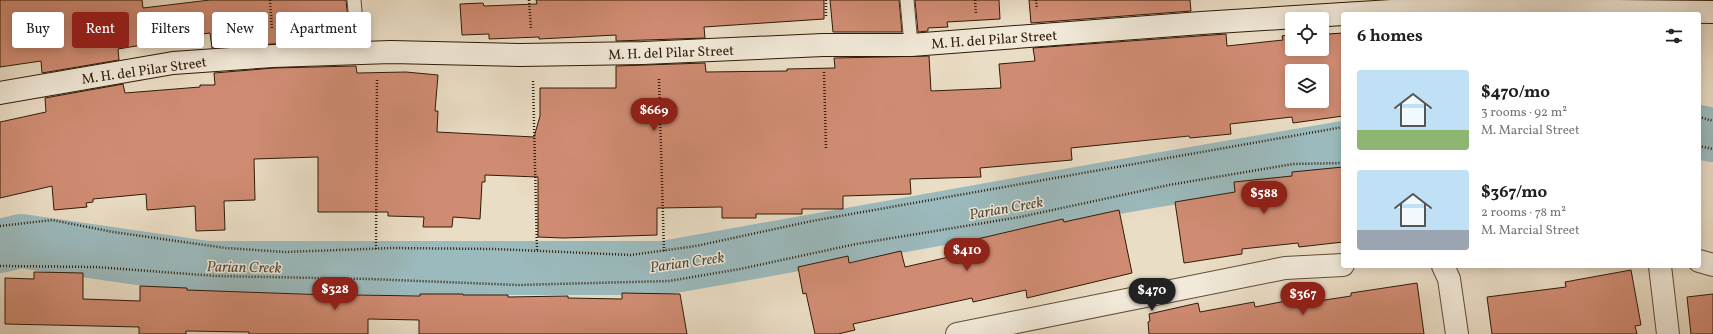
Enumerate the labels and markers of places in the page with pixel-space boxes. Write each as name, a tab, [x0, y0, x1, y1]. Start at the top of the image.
pin: $669	[630, 98, 678, 132]
pin: $588	[1240, 181, 1288, 215]
pin: $410	[943, 238, 991, 272]
pin: $328	[311, 277, 359, 311]
pin: $470	[1128, 278, 1176, 312]
pin: $367	[1279, 282, 1327, 316]

